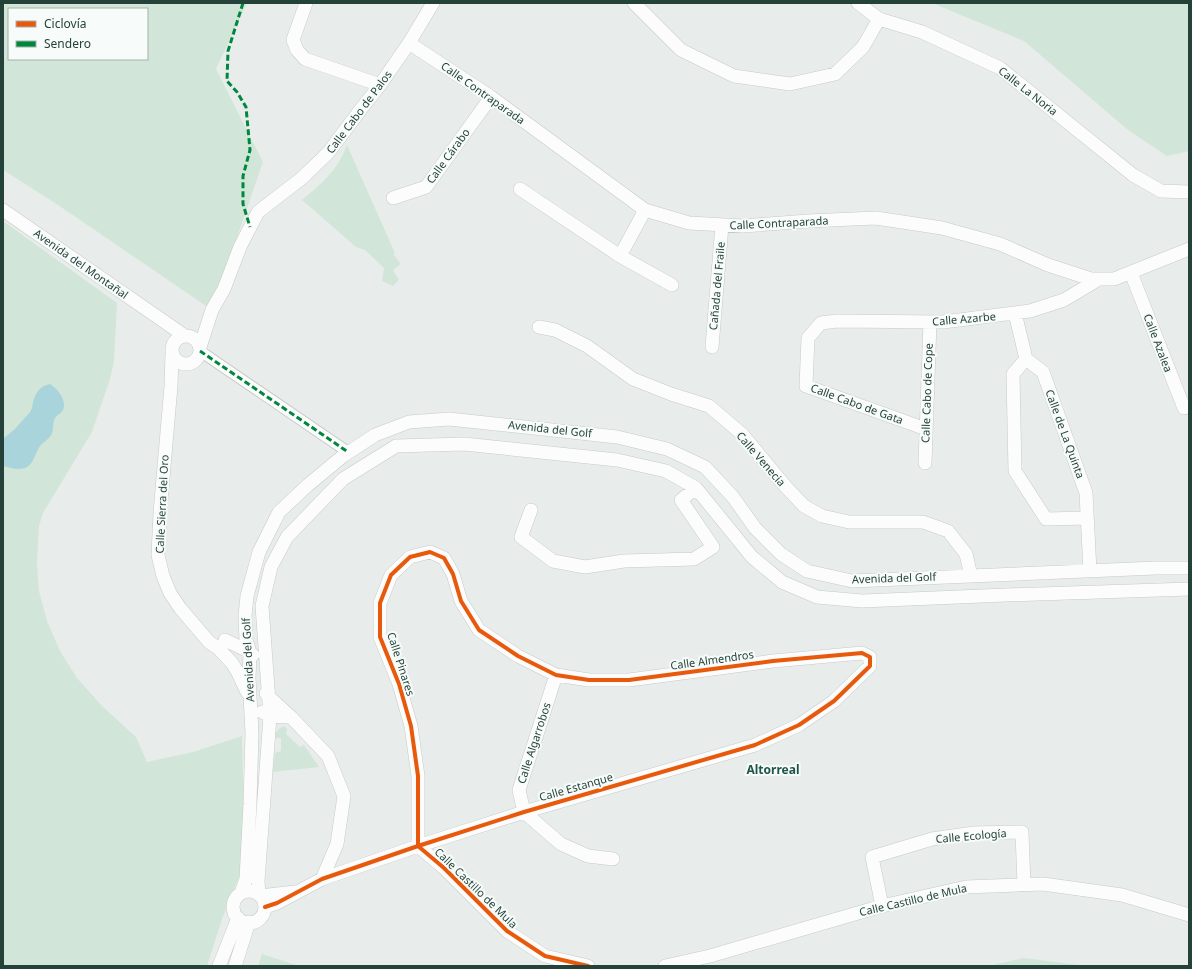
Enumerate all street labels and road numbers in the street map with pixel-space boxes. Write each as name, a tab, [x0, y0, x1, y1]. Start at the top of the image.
street label: Calle Contraparada	[438, 58, 528, 127]
street label: Calle La Noria	[996, 63, 1061, 118]
street label: Calle Cabo de Palos	[322, 67, 395, 156]
street label: Calle Cárabo	[422, 125, 473, 186]
street label: Calle Contraparada	[729, 212, 829, 233]
street label: Avenida del Montañal	[31, 225, 132, 302]
street label: Cañada del Fraile	[705, 241, 728, 331]
street label: Calle Azarbe	[932, 308, 996, 329]
street label: Calle Azalea	[1140, 311, 1176, 374]
street label: Calle Cabo de Cope	[917, 343, 936, 443]
street label: Calle Cabo de Gata	[809, 380, 906, 427]
street label: Calle de La Quinta	[1042, 387, 1089, 480]
street label: Avenida del Golf	[507, 417, 594, 440]
street label: Calle Venecia	[733, 428, 789, 489]
street label: Calle Sierra del Oro	[151, 454, 172, 554]
street label: Avenida del Golf	[852, 568, 938, 586]
street label: Avenida del Golf	[238, 616, 257, 702]
street label: Calle Pinares	[384, 630, 419, 698]
street label: Calle Almendros	[669, 646, 755, 673]
street label: Calle Algarrobos	[513, 700, 554, 786]
street label: Calle Estanque	[537, 769, 614, 804]
street label: Calle Ecología	[935, 825, 1007, 846]
street label: Calle Castillo de Mula	[432, 844, 521, 931]
street label: Calle Castillo de Mula	[858, 880, 968, 919]

